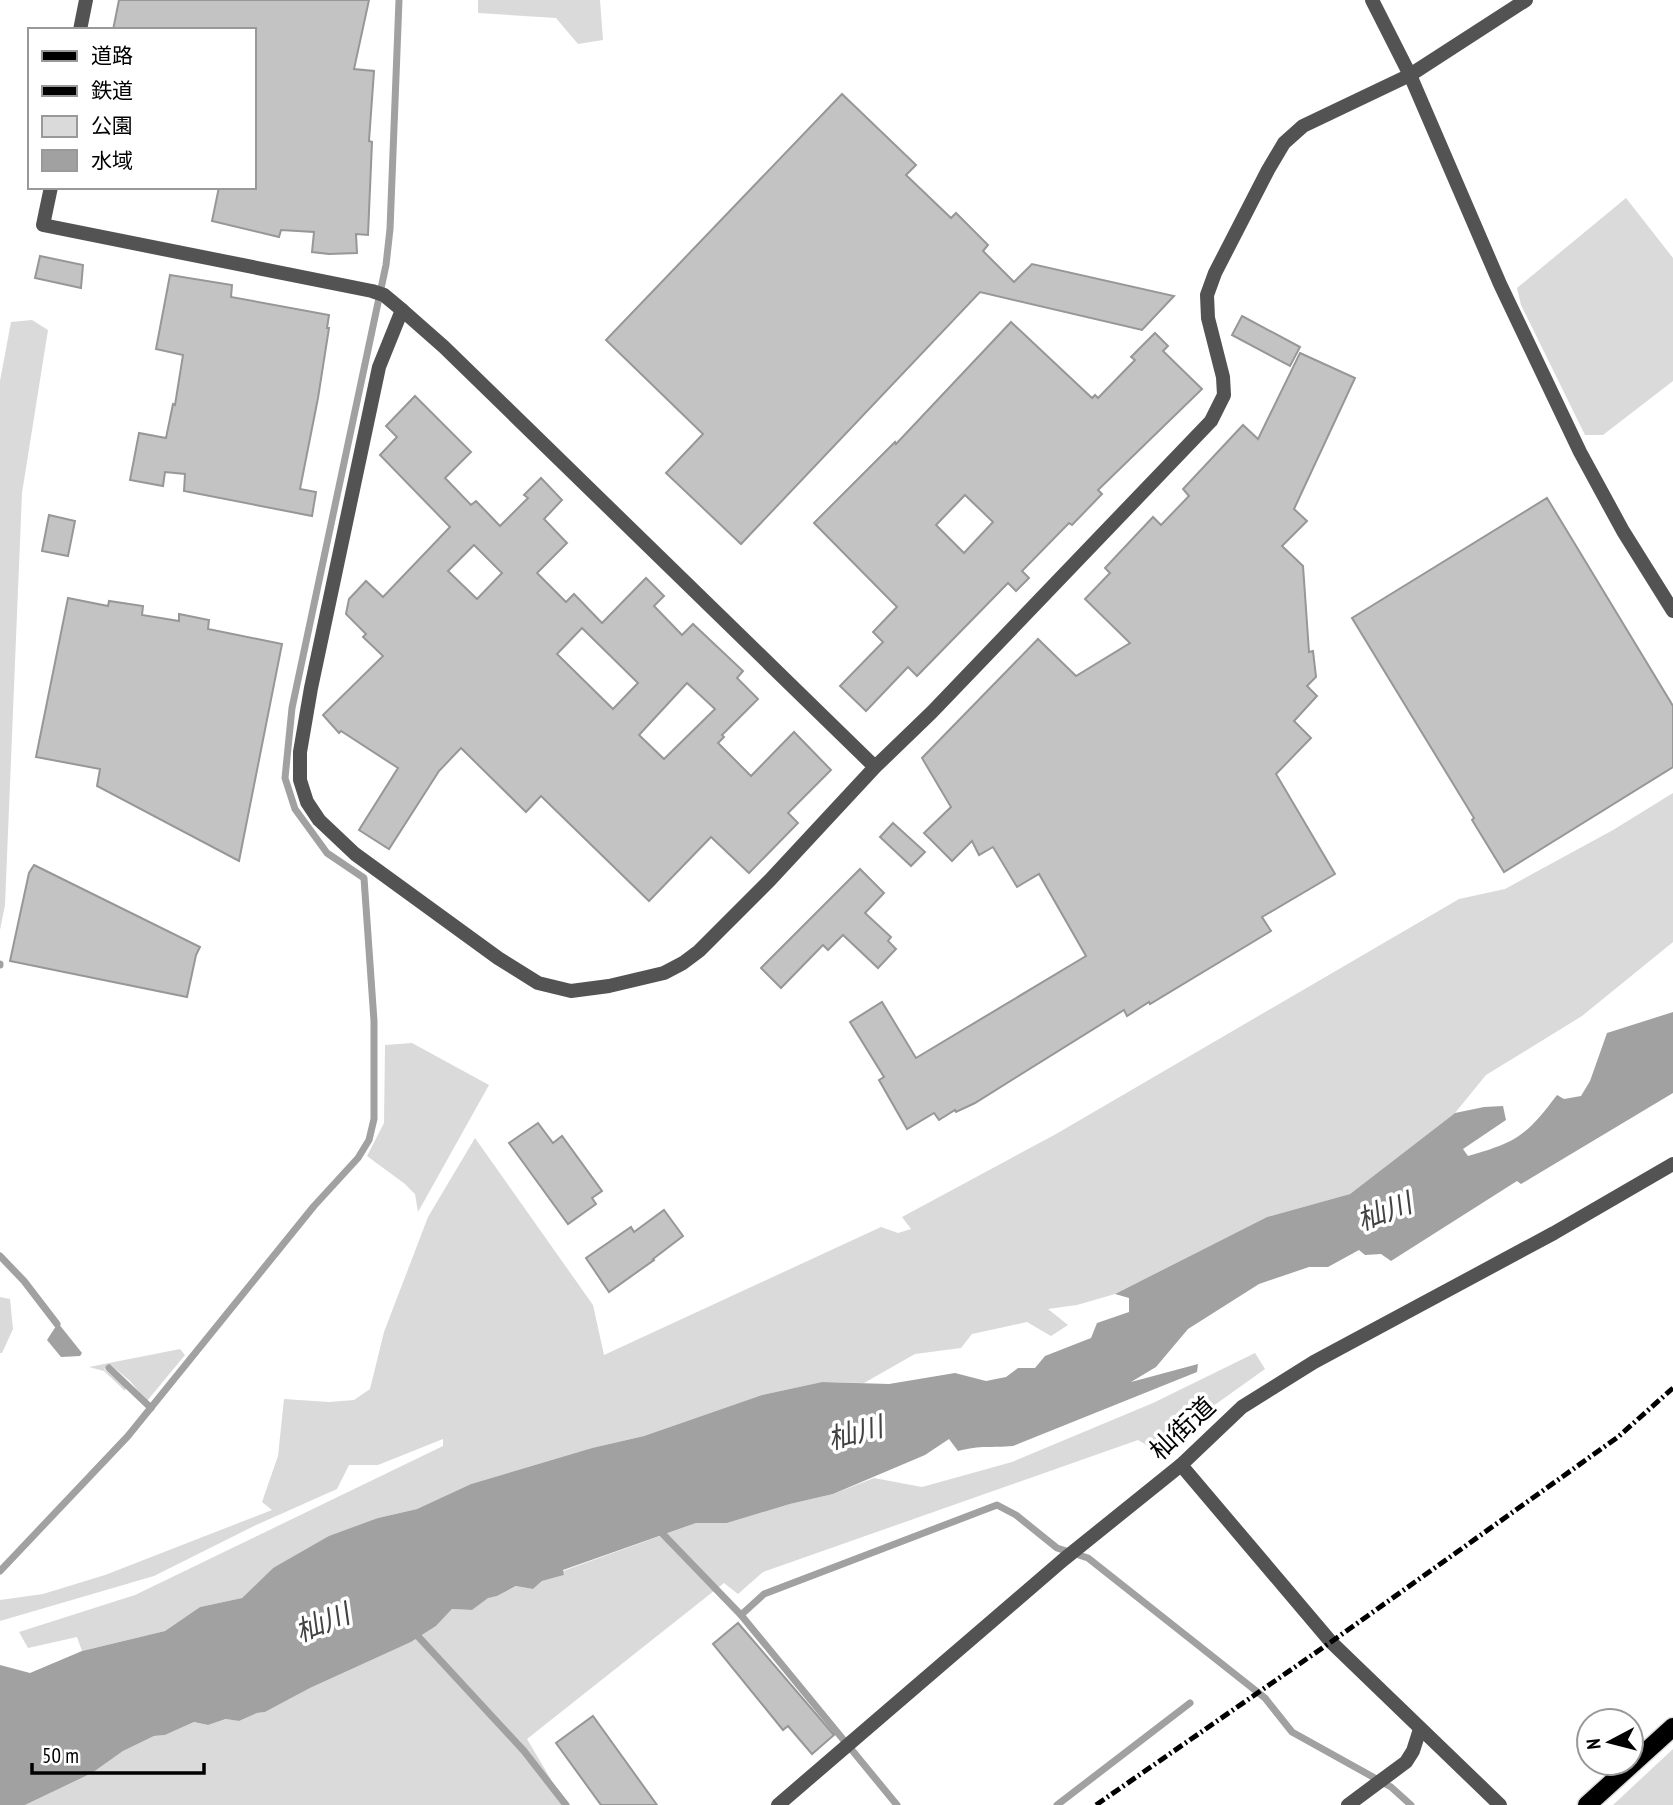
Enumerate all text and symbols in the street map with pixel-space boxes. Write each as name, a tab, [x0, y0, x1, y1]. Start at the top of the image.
legend	[28, 28, 256, 189]
text: 道路	[91, 42, 133, 69]
text: 鉄道	[91, 77, 133, 104]
text: 公園	[91, 112, 133, 139]
text: 水域	[91, 147, 133, 174]
water label: 杣川	[1351, 1183, 1420, 1238]
street label: 杣街道	[1142, 1389, 1222, 1467]
water label: 杣川	[823, 1406, 890, 1457]
water label: 杣川	[289, 1593, 358, 1650]
north arrow	[1575, 1707, 1645, 1777]
scale bar	[32, 1731, 203, 1775]
text: N	[1581, 1738, 1606, 1751]
text: 50 m	[42, 1742, 79, 1769]

